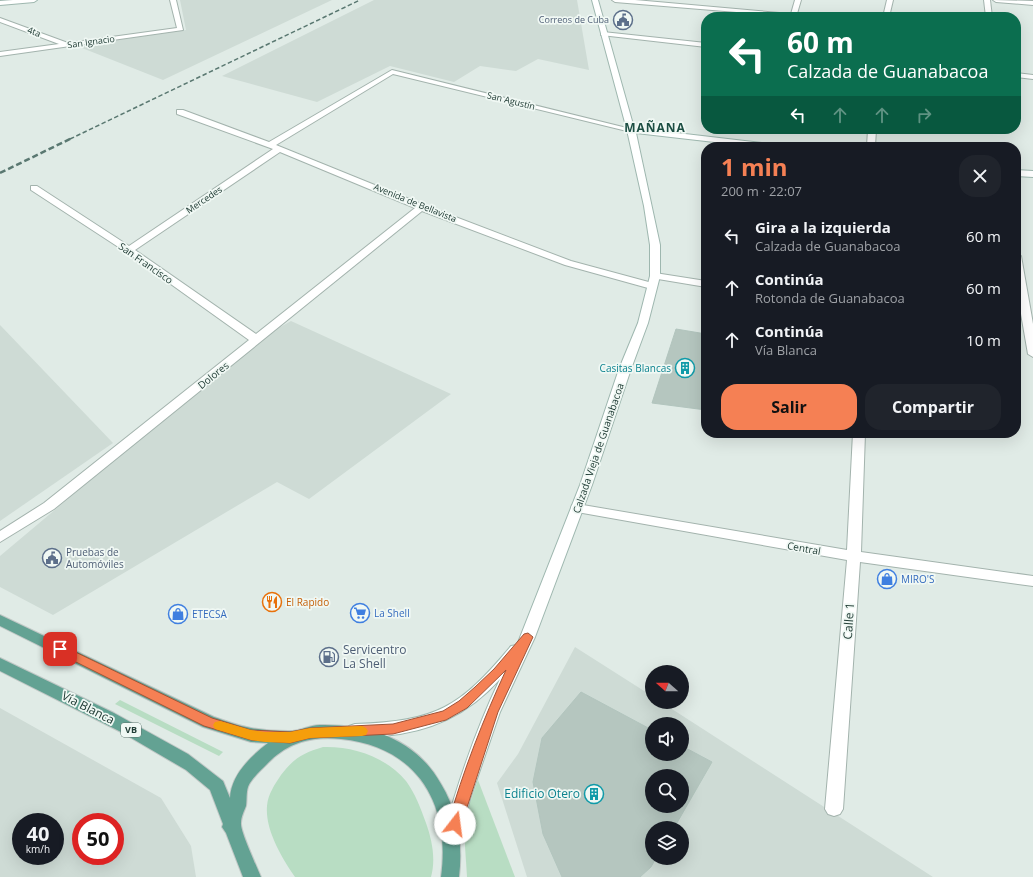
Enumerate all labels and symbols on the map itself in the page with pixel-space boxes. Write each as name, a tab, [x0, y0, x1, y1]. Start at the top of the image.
public building icon: Correos de Cuba	[612, 9, 634, 31]
place label: Correos de Cuba	[539, 13, 609, 26]
street label: 4ta	[26, 23, 43, 40]
street label: San Ignacio	[66, 32, 115, 51]
street label: San Agustín	[486, 88, 537, 113]
district label: MAÑANA	[624, 119, 686, 136]
street label: Avenida de Bellavista	[372, 180, 459, 225]
street label: Mercedes	[183, 183, 224, 216]
street label: San Francisco	[116, 239, 176, 287]
building icon: Casitas Blancas	[674, 357, 696, 379]
street label: Dolores	[194, 358, 232, 392]
place label: Casitas Blancas	[600, 361, 671, 375]
street label: Calzada Vieja de Guanabacoa	[569, 381, 627, 515]
street label: Central	[786, 538, 822, 558]
place label: Pruebas de Automóviles	[66, 545, 124, 571]
public building icon: Pruebas de Automóviles	[41, 547, 63, 569]
shop icon: MIRO'S	[876, 568, 898, 590]
place label: MIRO'S	[901, 572, 934, 586]
restaurant icon: El Rapido	[261, 591, 283, 613]
place label: El Rapido	[286, 595, 329, 609]
supermarket icon: La Shell	[349, 602, 371, 624]
street label: Calle 1	[839, 602, 858, 640]
shop icon: ETECSA	[167, 603, 189, 625]
place label: La Shell	[374, 606, 410, 620]
place label: ETECSA	[192, 607, 227, 621]
pin	[43, 632, 77, 666]
place label: Servicentro La Shell	[343, 641, 407, 672]
fuel station icon: Servicentro La Shell	[318, 646, 340, 668]
north arrow	[645, 665, 689, 709]
street label: Vía Blanca	[59, 687, 118, 728]
road number: VB	[121, 723, 141, 737]
building icon: Edificio Otero	[583, 783, 605, 805]
place label: Edificio Otero	[504, 785, 580, 802]
position arrow	[434, 803, 476, 845]
speed limit sign: 50	[72, 813, 124, 865]

